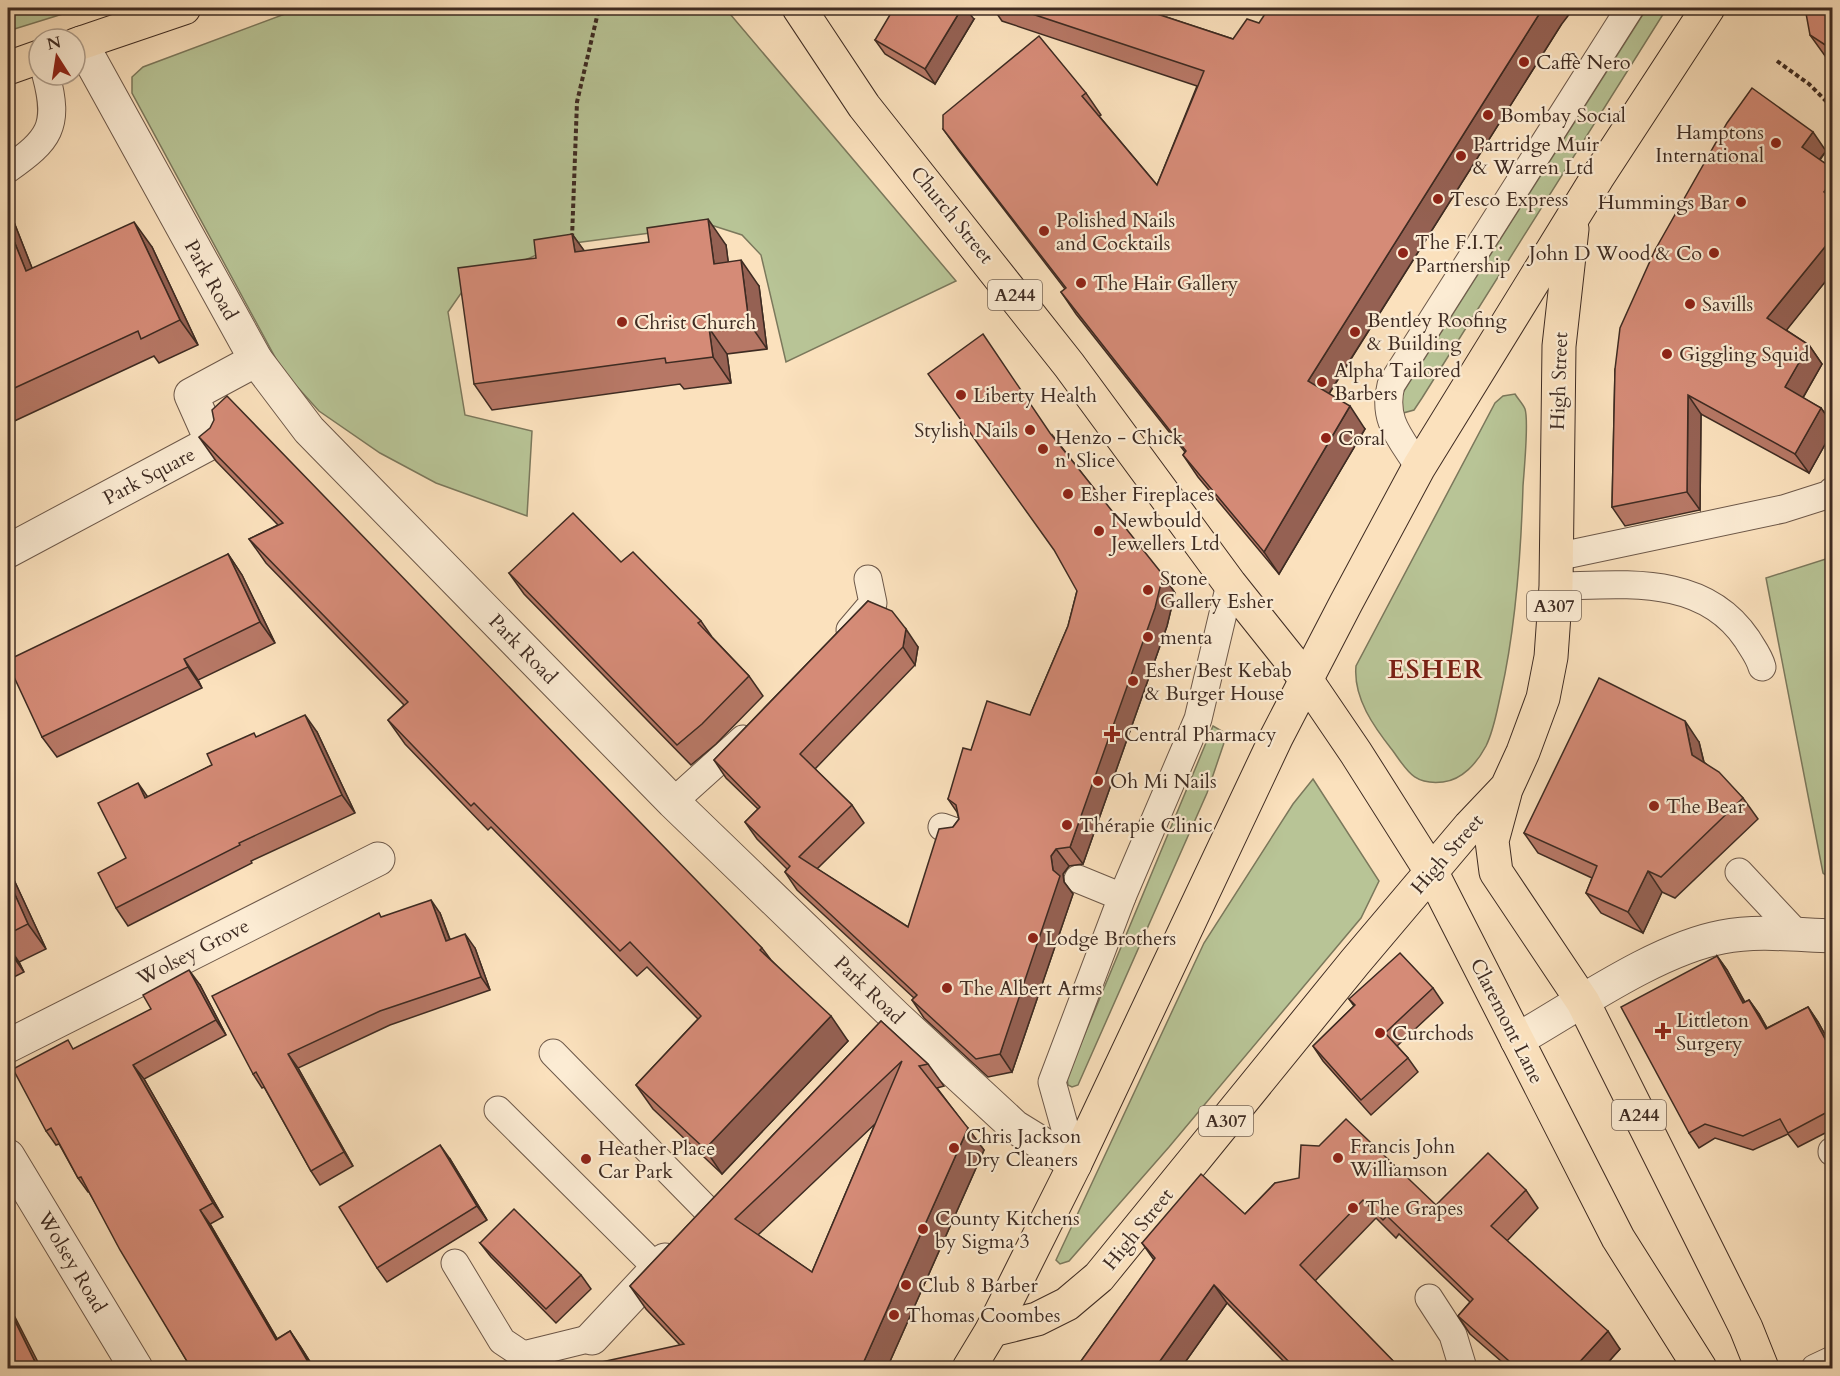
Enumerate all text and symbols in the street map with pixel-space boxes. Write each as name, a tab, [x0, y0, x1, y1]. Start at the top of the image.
north arrow	[27, 27, 87, 87]
text: N	[45, 31, 63, 56]
place label: Caffè Nero	[1536, 49, 1631, 76]
marker: Caffè Nero	[1517, 55, 1531, 69]
place label: Bombay Social	[1500, 102, 1626, 129]
marker: Bombay Social	[1481, 108, 1495, 122]
place label: Hamptons International	[1655, 119, 1764, 169]
place label: Partridge Muir & Warren Ltd	[1473, 131, 1600, 181]
marker: Hamptons International	[1769, 136, 1783, 150]
marker: Partridge Muir & Warren Ltd	[1454, 149, 1468, 163]
street label: Church Street	[904, 161, 1000, 270]
place label: Tesco Express	[1450, 186, 1568, 213]
place label: Hummings Bar	[1598, 189, 1730, 216]
marker: Tesco Express	[1431, 192, 1445, 206]
marker: Hummings Bar	[1734, 195, 1748, 209]
place label: Polished Nails and Cocktails	[1056, 207, 1175, 257]
marker: Polished Nails and Cocktails	[1037, 224, 1051, 238]
place label: The F.I.T. Partnership	[1415, 229, 1511, 279]
street label: Park Road	[178, 235, 244, 325]
place label: John D Wood & Co	[1526, 240, 1702, 267]
marker: The F.I.T. Partnership	[1396, 246, 1410, 260]
marker: John D Wood & Co	[1707, 246, 1721, 260]
place label: The Hair Gallery	[1093, 270, 1239, 297]
marker: The Hair Gallery	[1074, 276, 1088, 290]
road number: A244	[988, 280, 1042, 310]
place label: Savills	[1702, 291, 1753, 318]
marker: Savills	[1683, 297, 1697, 311]
place label: Bentley Roofing & Building	[1367, 307, 1508, 357]
place label: Christ Church	[634, 309, 756, 336]
marker: Christ Church	[615, 315, 629, 329]
marker: Bentley Roofing & Building	[1348, 325, 1362, 339]
street label: High Street	[1544, 331, 1574, 430]
place label: Giggling Squid	[1679, 341, 1810, 368]
marker: Giggling Squid	[1660, 347, 1674, 361]
place label: Alpha Tailored Barbers	[1334, 357, 1461, 407]
marker: Alpha Tailored Barbers	[1315, 375, 1329, 389]
place label: Liberty Health	[973, 382, 1097, 409]
marker: Liberty Health	[954, 388, 968, 402]
place label: Stylish Nails	[914, 417, 1018, 444]
marker: Stylish Nails	[1023, 423, 1037, 437]
place label: Henzo - Chick n' Slice	[1055, 424, 1184, 474]
place label: Coral	[1338, 425, 1385, 452]
marker: Coral	[1319, 431, 1333, 445]
street label: Park Square	[98, 440, 200, 512]
marker: Henzo - Chick n' Slice	[1036, 442, 1050, 456]
place label: Esher Fireplaces	[1080, 481, 1214, 508]
marker: Esher Fireplaces	[1061, 487, 1075, 501]
place label: Newbould Jewellers Ltd	[1108, 507, 1220, 557]
marker: Newbould Jewellers Ltd	[1092, 524, 1106, 538]
place label: Stone Gallery Esher	[1160, 565, 1274, 615]
marker: Stone Gallery Esher	[1141, 583, 1155, 597]
road number: A307	[1527, 591, 1581, 621]
street label: Park Road	[483, 608, 563, 690]
place label: menta	[1160, 624, 1213, 651]
marker: menta	[1141, 630, 1155, 644]
district label: ESHER	[1388, 652, 1484, 687]
place label: Esher Best Kebab & Burger House	[1145, 657, 1292, 707]
marker: Esher Best Kebab & Burger House	[1126, 674, 1140, 688]
place label: Central Pharmacy	[1124, 721, 1277, 748]
marker: Central Pharmacy	[1105, 727, 1119, 741]
place label: Oh Mi Nails	[1110, 768, 1217, 795]
marker: Oh Mi Nails	[1091, 774, 1105, 788]
place label: The Bear	[1666, 793, 1745, 820]
marker: The Bear	[1647, 799, 1661, 813]
street label: High Street	[1405, 808, 1490, 900]
place label: Thérapie Clinic	[1079, 812, 1213, 839]
marker: Thérapie Clinic	[1060, 818, 1074, 832]
street label: Wolsey Grove	[131, 912, 254, 992]
place label: Lodge Brothers	[1045, 925, 1176, 952]
marker: Lodge Brothers	[1026, 931, 1040, 945]
street label: Park Road	[828, 950, 910, 1030]
street label: Claremont Lane	[1464, 954, 1550, 1088]
place label: The Albert Arms	[959, 975, 1102, 1002]
marker: The Albert Arms	[940, 981, 954, 995]
place label: Littleton Surgery	[1676, 1007, 1750, 1057]
place label: Curchods	[1392, 1020, 1474, 1047]
marker: Littleton Surgery	[1654, 1022, 1672, 1040]
marker: Curchods	[1373, 1026, 1387, 1040]
road number: A244	[1612, 1100, 1666, 1130]
road number: A307	[1199, 1106, 1253, 1136]
place label: Chris Jackson Dry Cleaners	[966, 1123, 1082, 1173]
place label: Francis John Williamson	[1349, 1133, 1456, 1183]
place label: Heather Place Car Park	[598, 1135, 715, 1185]
marker: Chris Jackson Dry Cleaners	[947, 1141, 961, 1155]
marker: Francis John Williamson	[1331, 1151, 1345, 1165]
marker: Heather Place Car Park	[579, 1152, 593, 1166]
street label: High Street	[1097, 1182, 1180, 1276]
place label: The Grapes	[1365, 1195, 1463, 1222]
marker: The Grapes	[1346, 1201, 1360, 1215]
street label: Wolsey Road	[31, 1205, 113, 1318]
place label: County Kitchens by Sigma 3	[935, 1205, 1080, 1255]
marker: County Kitchens by Sigma 3	[916, 1222, 930, 1236]
place label: Club 8 Barber	[918, 1272, 1038, 1299]
marker: Club 8 Barber	[899, 1278, 913, 1292]
place label: Thomas Coombes	[906, 1302, 1060, 1329]
marker: Thomas Coombes	[887, 1308, 901, 1322]

